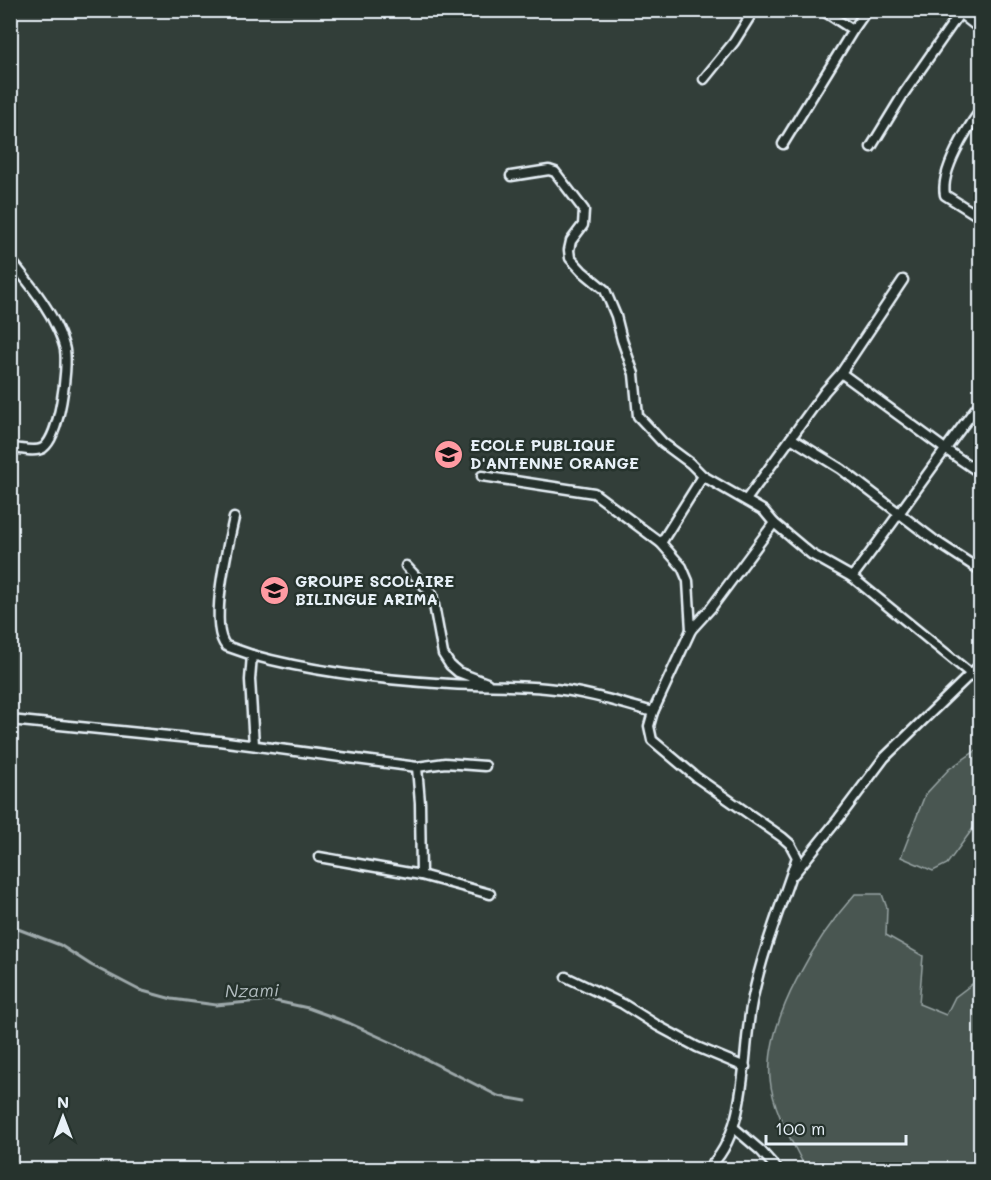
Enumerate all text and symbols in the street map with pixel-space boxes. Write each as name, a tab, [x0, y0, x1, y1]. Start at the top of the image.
place label: ECOLE PUBLIQUE D'ANTENNE ORANGE	[470, 434, 639, 473]
school or university icon: ECOLE PUBLIQUE D'ANTENNE ORANGE	[433, 438, 465, 470]
place label: GROUPE SCOLAIRE BILINGUE ARIMA	[295, 570, 454, 609]
school or university icon: GROUPE SCOLAIRE BILINGUE ARIMA	[258, 574, 290, 606]
water label: Nzami	[225, 978, 280, 1002]
north arrow	[33, 1087, 93, 1147]
text: N	[57, 1091, 69, 1112]
scale bar	[766, 1108, 906, 1146]
text: 100 m	[775, 1116, 825, 1140]

